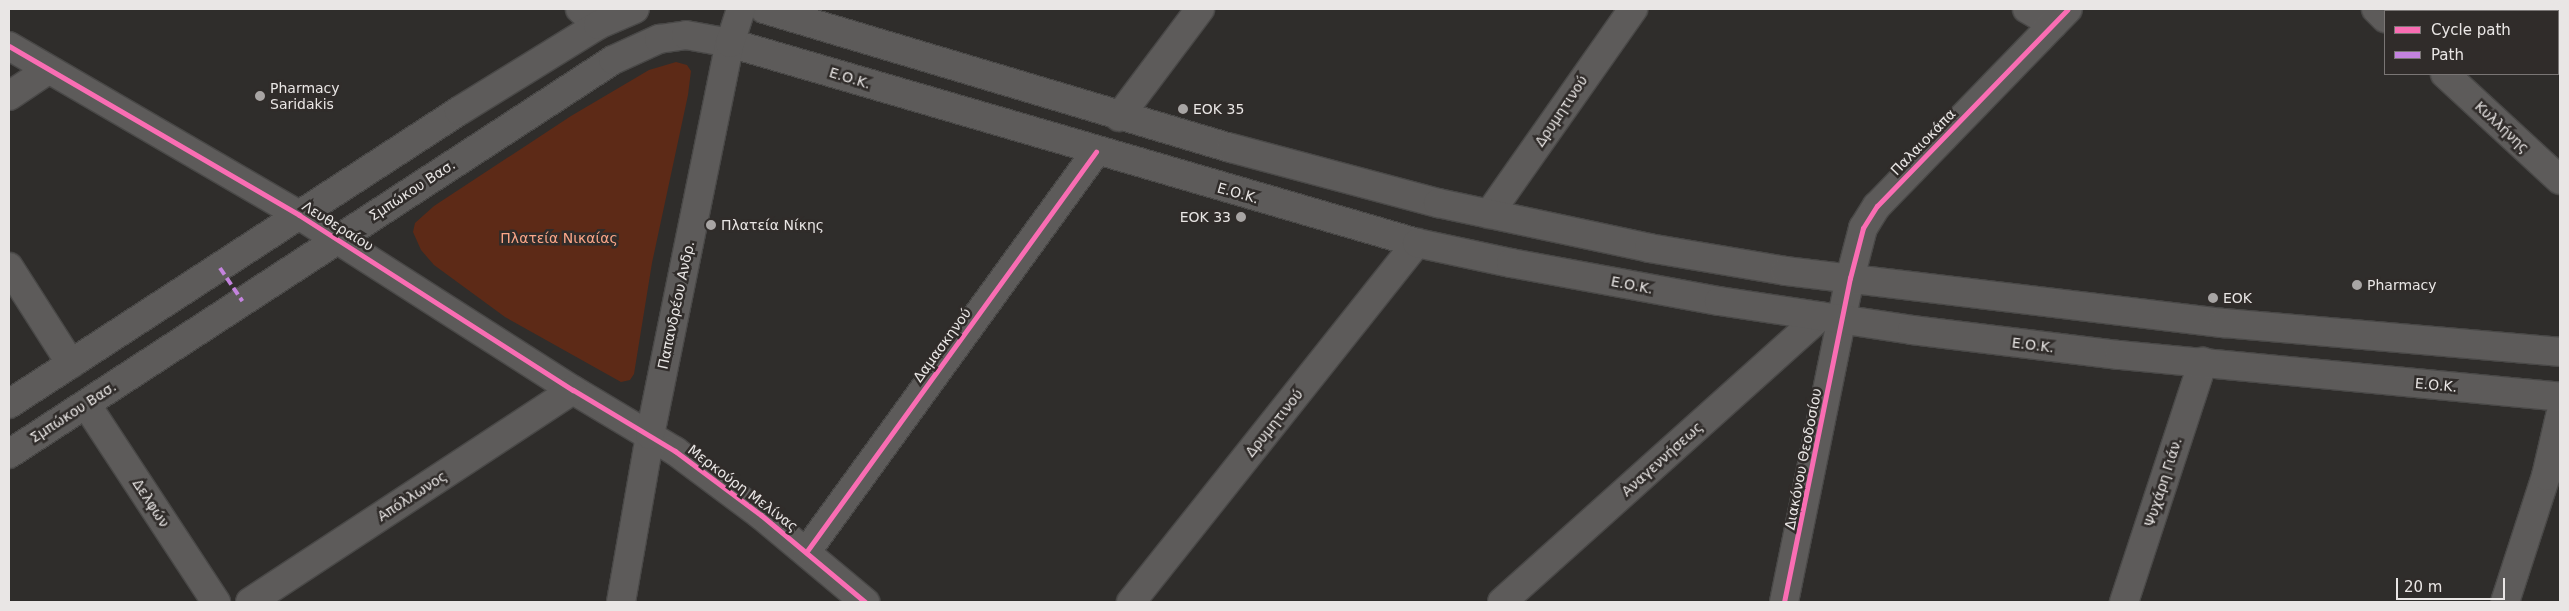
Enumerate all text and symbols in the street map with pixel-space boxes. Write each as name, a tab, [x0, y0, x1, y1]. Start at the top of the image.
legend	[2384, 10, 2559, 75]
text: Cycle path	[2431, 21, 2511, 39]
text: Path	[2431, 46, 2464, 64]
street label: Ε.Ο.Κ.	[827, 64, 873, 92]
street label: Δρυμητινού	[1531, 72, 1591, 150]
place label: Pharmacy Saridakis	[270, 80, 340, 112]
marker: Pharmacy Saridakis	[254, 90, 266, 102]
street label: Κυλλήνης	[2472, 98, 2532, 156]
place label: ΕΟΚ 35	[1193, 101, 1244, 117]
marker: ΕΟΚ 35	[1177, 103, 1189, 115]
street label: Παλαιοκάπα	[1887, 105, 1959, 179]
street label: Σμπώκου Βασ.	[366, 156, 458, 224]
street label: Ε.Ο.Κ.	[1215, 179, 1261, 207]
street label: Λευθεραίου	[299, 197, 377, 255]
place label: ΕΟΚ 33	[1180, 209, 1231, 225]
marker: ΕΟΚ 33	[1235, 211, 1247, 223]
place label: Πλατεία Νίκης	[721, 217, 824, 233]
marker: Πλατεία Νίκης	[705, 219, 717, 231]
park label: Πλατεία Νικαίας	[500, 230, 618, 246]
street label: Παπανδρέου Ανδρ.	[654, 239, 698, 371]
street label: Ε.Ο.Κ.	[1610, 273, 1654, 297]
place label: Pharmacy	[2367, 277, 2437, 293]
marker: Pharmacy	[2351, 279, 2363, 291]
place label: ΕΟΚ	[2223, 290, 2252, 306]
marker: ΕΟΚ	[2207, 292, 2219, 304]
street label: Δαμασκηνού	[910, 305, 974, 385]
street label: Ε.Ο.Κ.	[2011, 334, 2055, 356]
street label: Ε.Ο.Κ.	[2414, 375, 2458, 395]
street label: Σμπώκου Βασ.	[27, 378, 119, 446]
street label: Δρυμητινού	[1242, 386, 1306, 460]
street label: Διακόνου Θεοδοσίου	[1781, 387, 1825, 531]
street label: Αναγεννήσεως	[1618, 418, 1706, 500]
street label: Ψυχάρη Γιάν.	[2141, 435, 2185, 529]
street label: Μερκούρη Μελίνας	[685, 441, 801, 535]
street label: Απόλλωνος	[374, 467, 450, 525]
street label: Δελφών	[129, 476, 173, 530]
scale bar	[2399, 568, 2508, 600]
text: 20 m	[2404, 578, 2442, 596]

